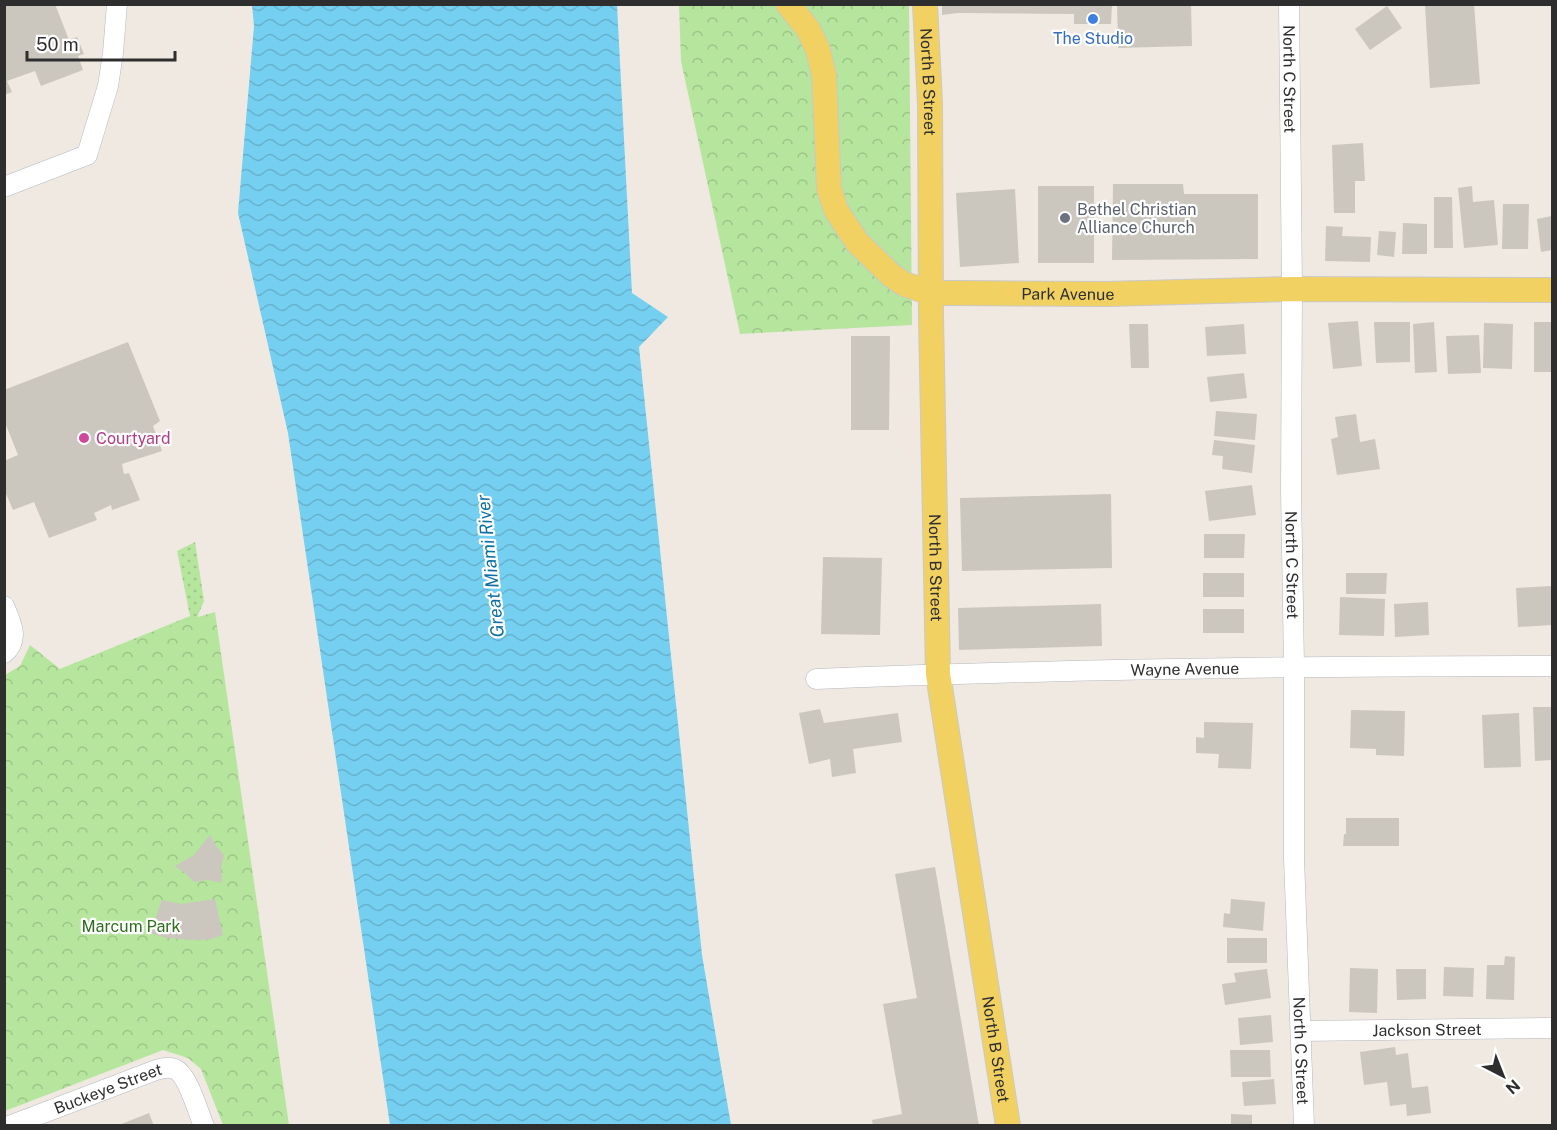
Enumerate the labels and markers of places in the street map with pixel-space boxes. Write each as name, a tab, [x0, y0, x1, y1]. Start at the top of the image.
marker: The Studio	[1086, 12, 1100, 26]
place label: The Studio	[1053, 29, 1133, 48]
place label: Bethel Christian Alliance Church	[1077, 200, 1196, 237]
marker: Bethel Christian Alliance Church	[1058, 211, 1072, 225]
place label: Courtyard	[96, 429, 171, 448]
marker: Courtyard	[77, 431, 91, 445]

